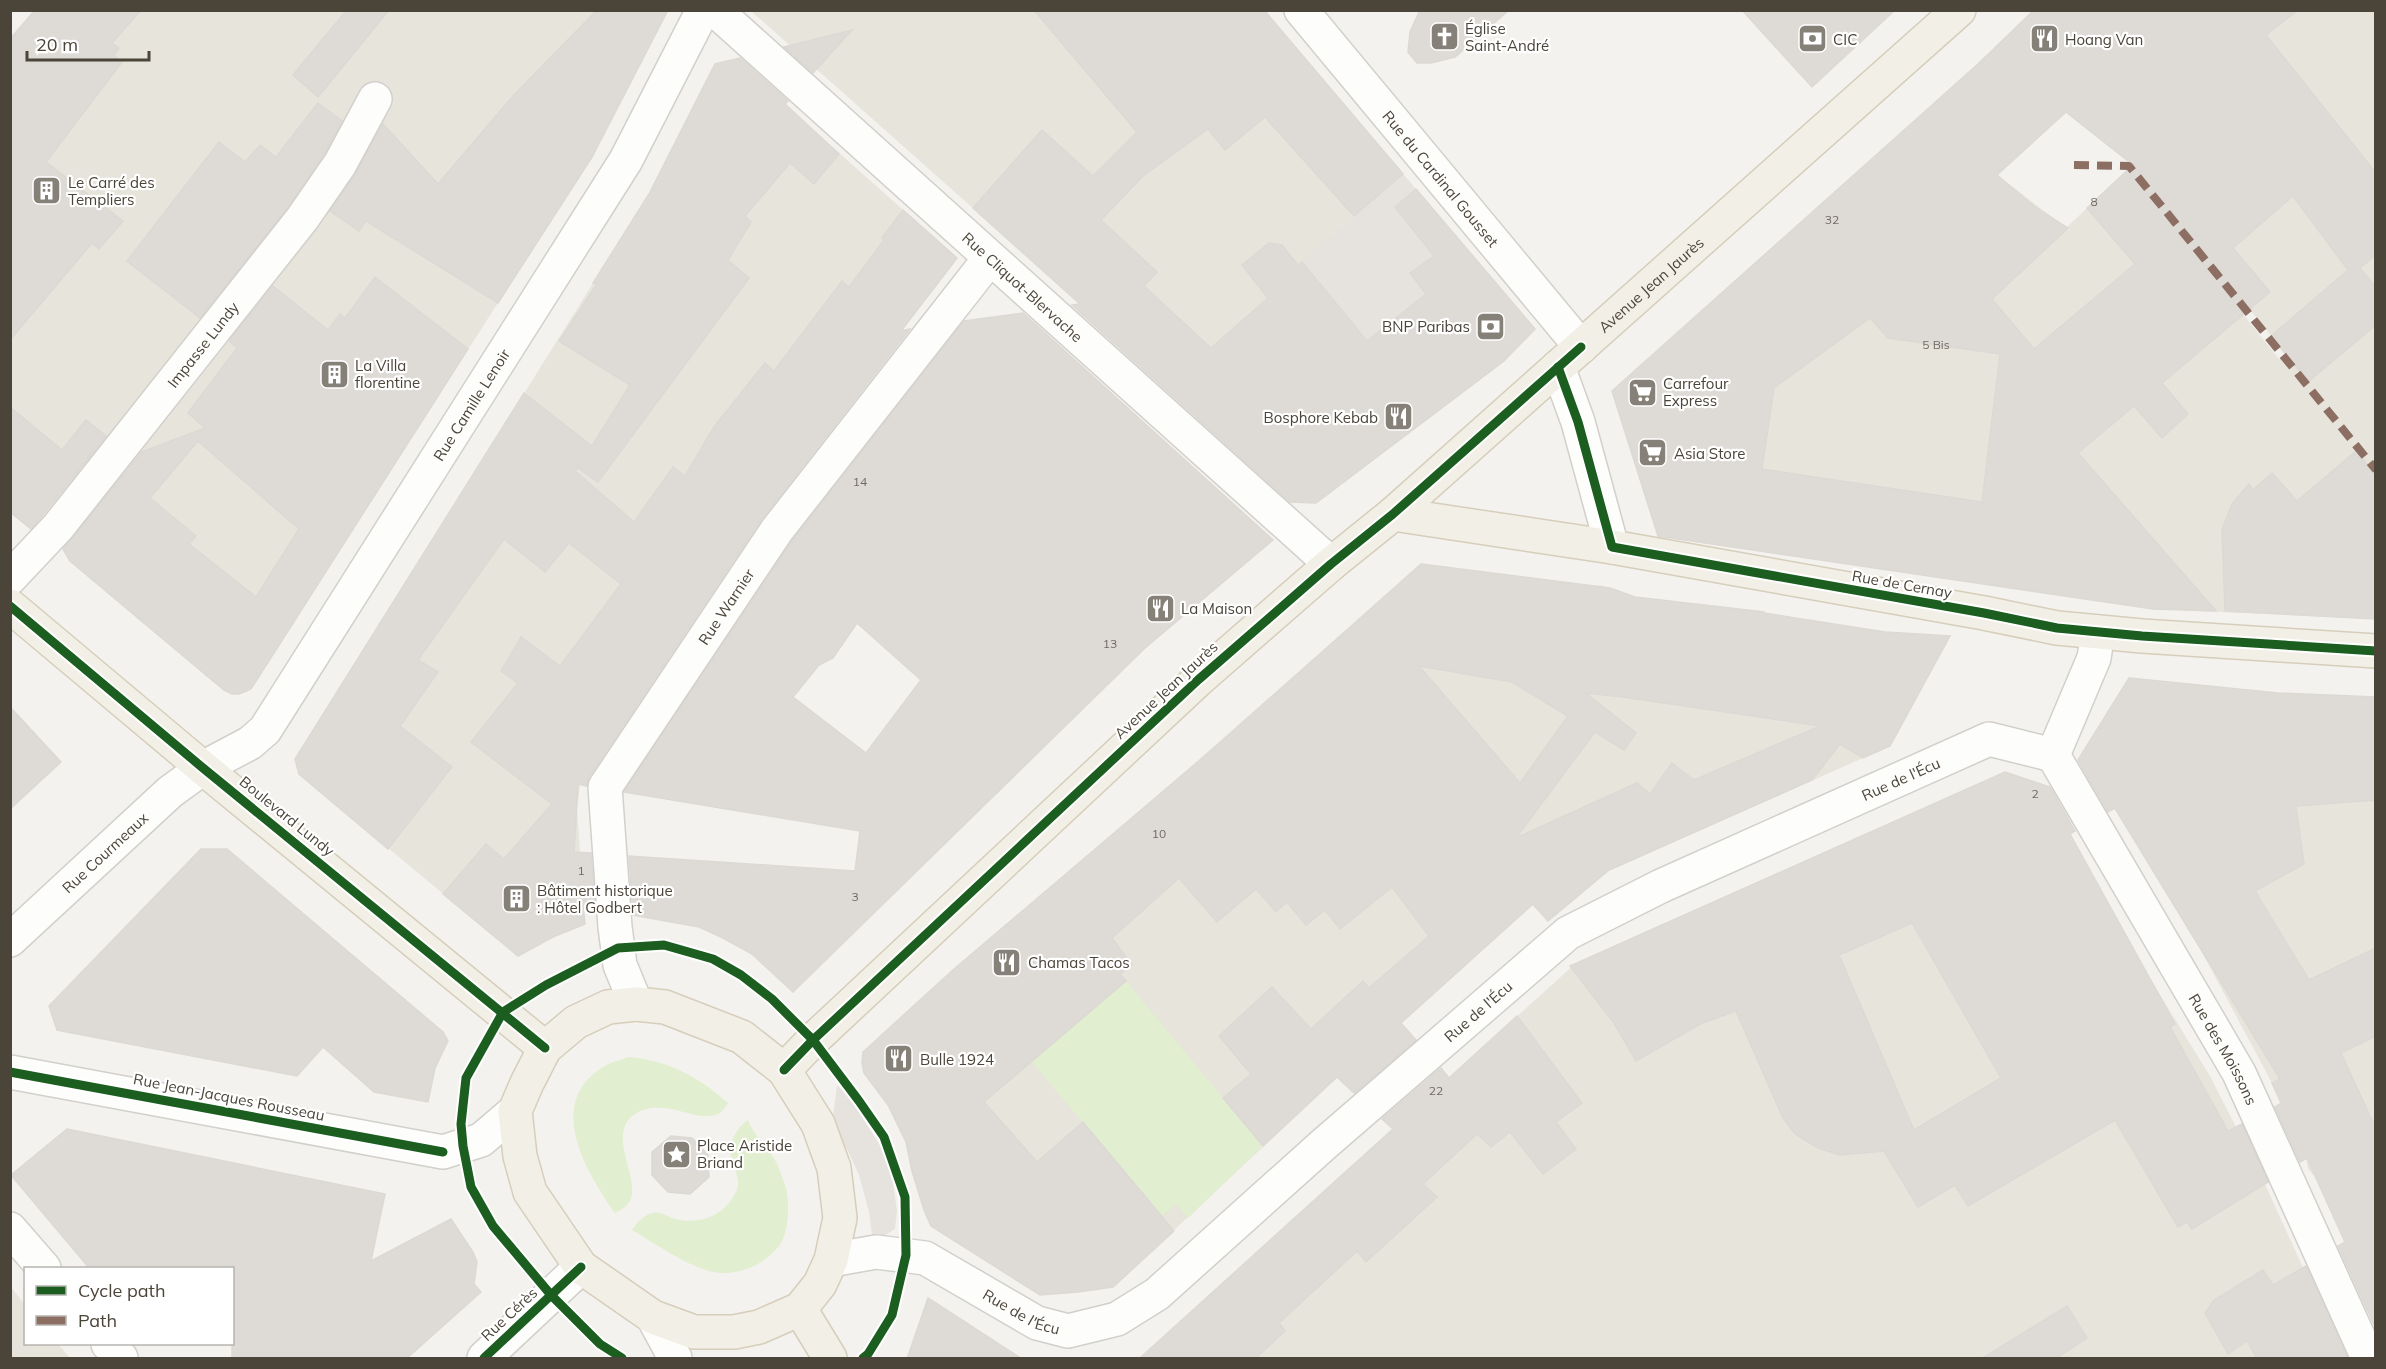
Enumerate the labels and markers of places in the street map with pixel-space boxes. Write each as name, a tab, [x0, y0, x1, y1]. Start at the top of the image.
place label: Église Saint-André	[1465, 19, 1549, 55]
church icon: Église Saint-André	[1428, 21, 1460, 53]
bank icon: CIC	[1796, 23, 1828, 55]
restaurant icon: Hoang Van	[2028, 23, 2060, 55]
place label: CIC	[1833, 30, 1857, 49]
place label: Hoang Van	[2065, 30, 2143, 49]
place label: Le Carré des Templiers	[68, 173, 155, 209]
building icon: Le Carré des Templiers	[31, 175, 63, 207]
bank icon: BNP Paribas	[1475, 310, 1507, 342]
place label: BNP Paribas	[1382, 317, 1470, 336]
place label: La Villa florentine	[355, 356, 420, 392]
building icon: La Villa florentine	[318, 358, 350, 390]
place label: Carrefour Express	[1663, 374, 1729, 410]
supermarket icon: Carrefour Express	[1626, 376, 1658, 408]
restaurant icon: Bosphore Kebab	[1383, 401, 1415, 433]
place label: Bosphore Kebab	[1264, 408, 1378, 427]
supermarket icon: Asia Store	[1637, 437, 1669, 469]
place label: Asia Store	[1674, 444, 1745, 463]
restaurant icon: La Maison	[1144, 592, 1176, 624]
place label: La Maison	[1181, 599, 1252, 618]
place label: Bâtiment historique : Hôtel Godbert	[537, 881, 673, 917]
building icon: Bâtiment historique : Hôtel Godbert	[500, 883, 532, 915]
restaurant icon: Chamas Tacos	[991, 946, 1023, 978]
place label: Chamas Tacos	[1028, 953, 1130, 972]
restaurant icon: Bulle 1924	[883, 1043, 915, 1075]
place label: Bulle 1924	[920, 1050, 994, 1069]
place label: Place Aristide Briand	[697, 1136, 792, 1172]
place icon: Place Aristide Briand	[660, 1138, 692, 1170]

